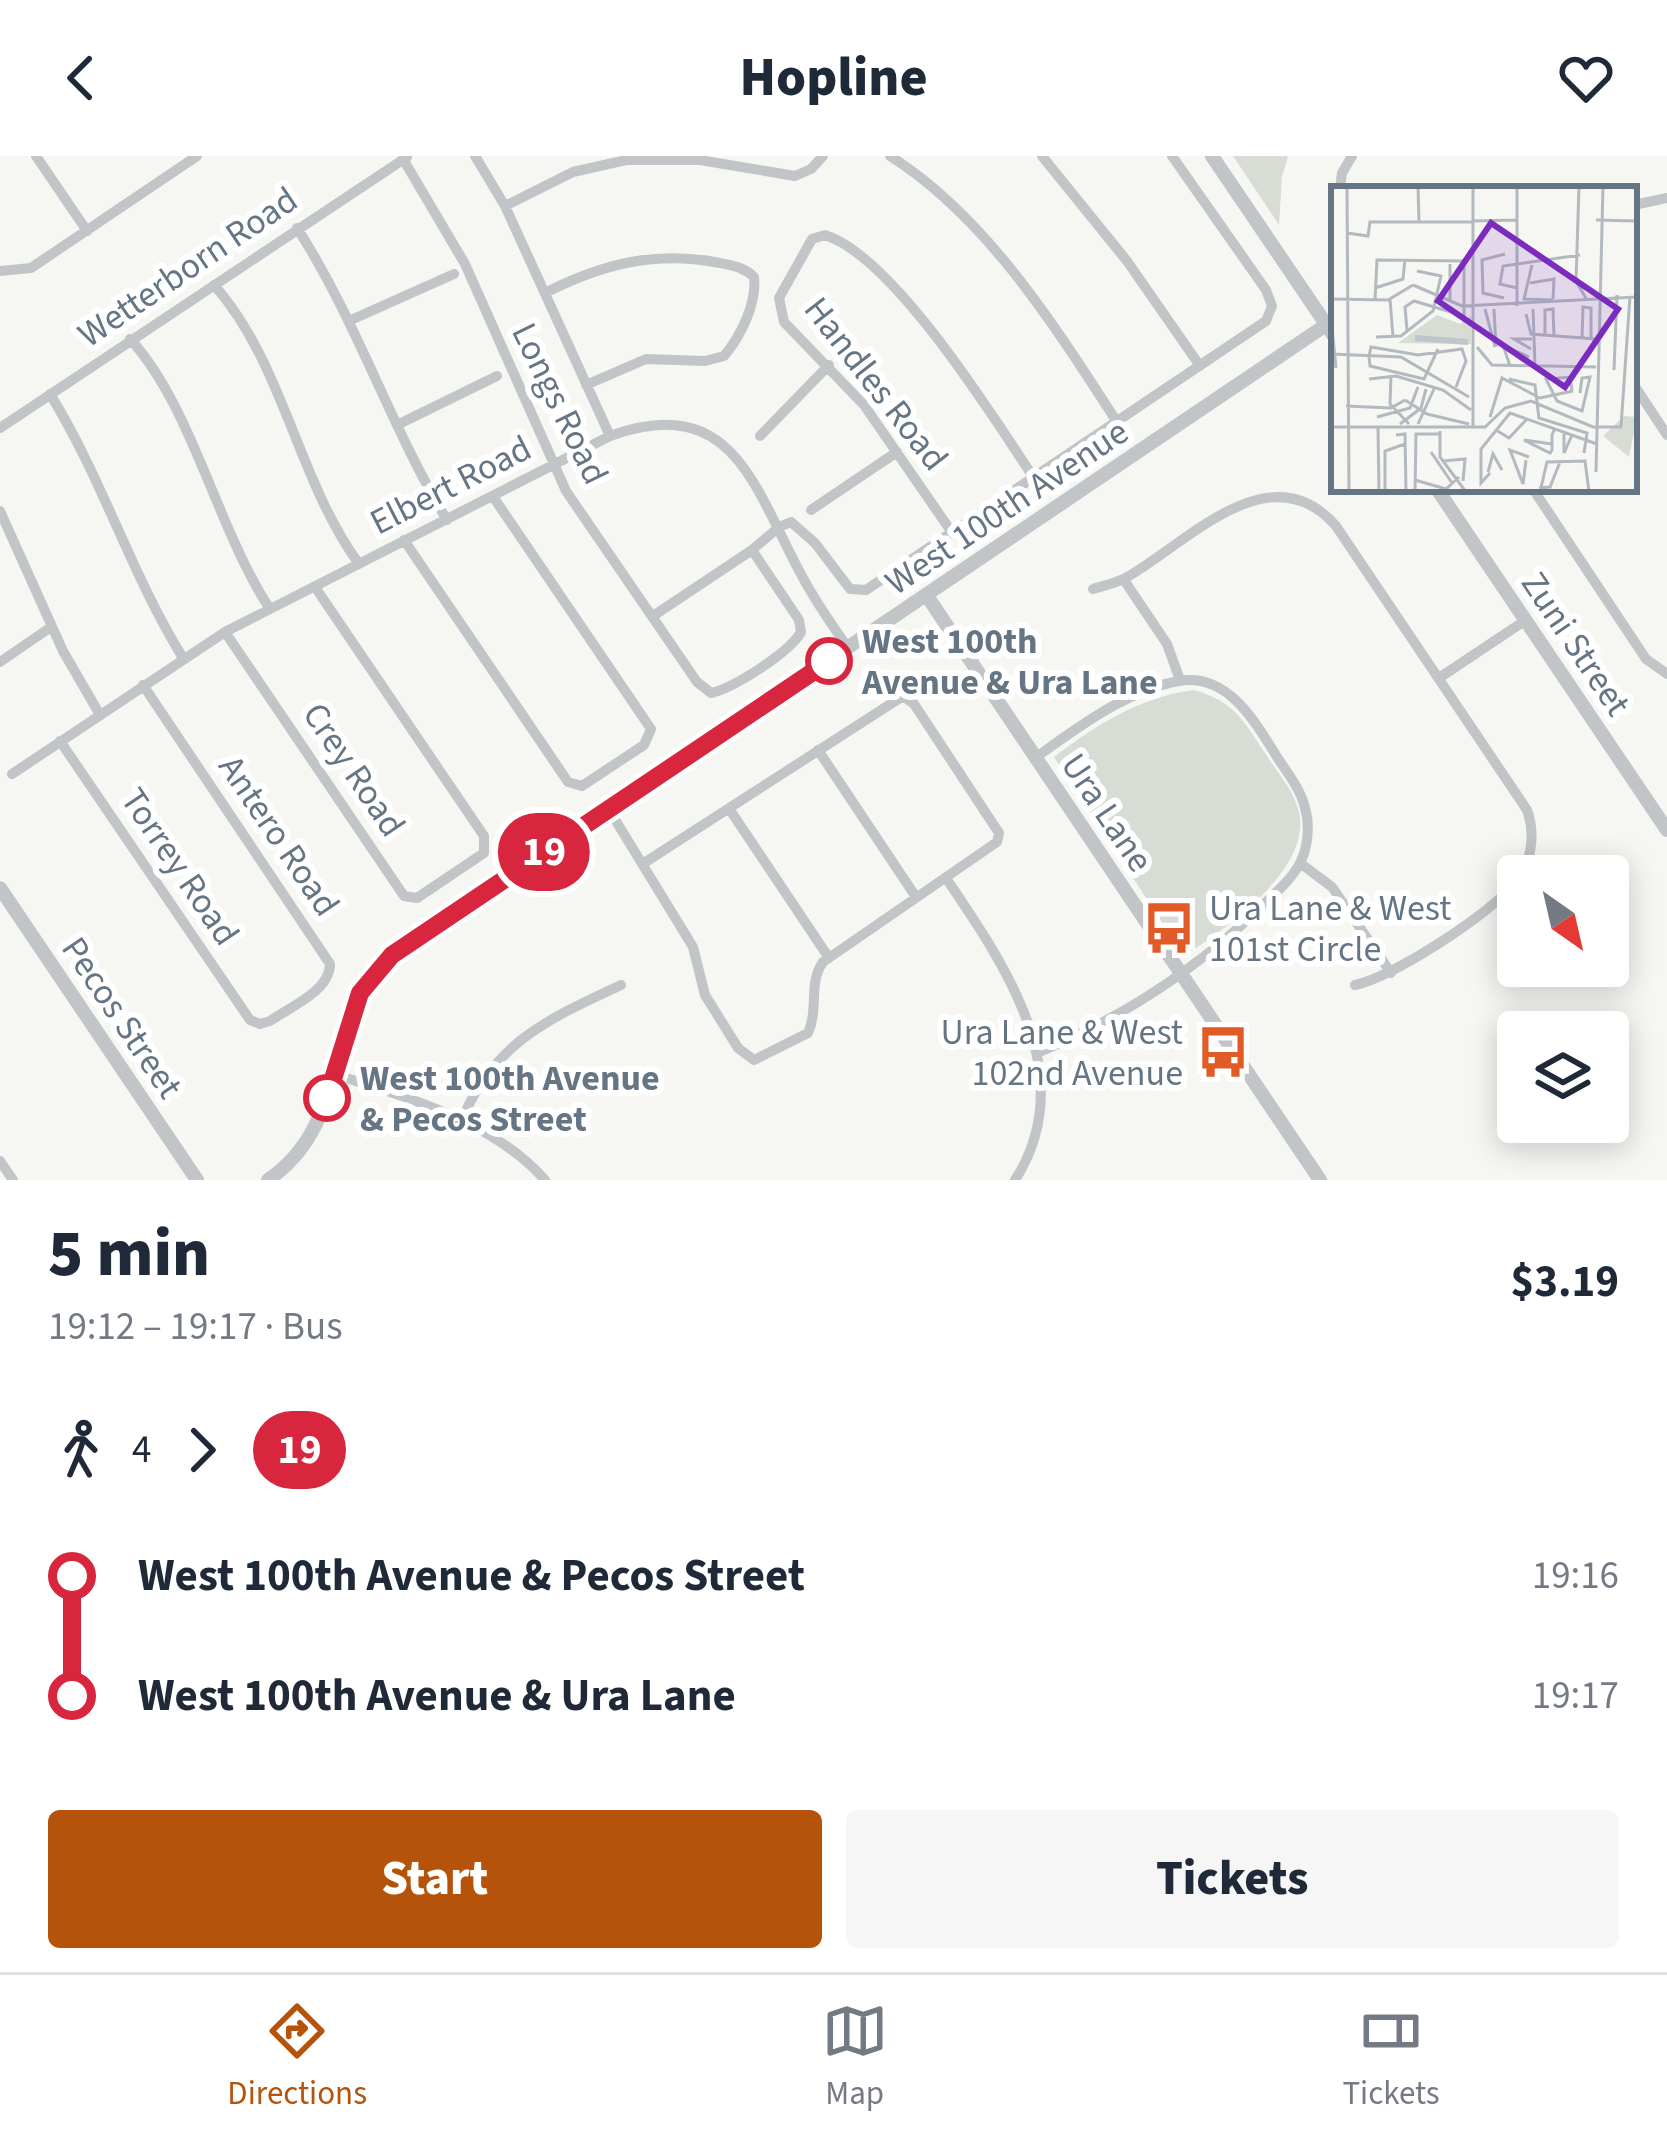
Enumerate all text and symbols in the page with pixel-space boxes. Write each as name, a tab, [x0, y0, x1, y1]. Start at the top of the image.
text: Hopline	[739, 40, 928, 117]
icon: back	[48, 45, 114, 111]
icon: heart	[1553, 45, 1619, 111]
street label: Wetterborn Road	[68, 175, 308, 360]
inset map	[1331, 186, 1637, 492]
street label: Handles Road	[792, 286, 960, 482]
street label: Longs Road	[499, 314, 621, 493]
street label: West 100th Avenue	[875, 407, 1139, 608]
street label: Elbert Road	[361, 423, 540, 548]
street label: Zuni Street	[1509, 562, 1643, 726]
place label: West 100th Avenue & Ura Lane	[861, 616, 1158, 708]
marker: West 100th Avenue & Ura Lane	[807, 639, 851, 683]
street label: Crey Road	[290, 693, 417, 847]
street label: Ura Lane	[1048, 743, 1165, 882]
street label: Antero Road	[206, 745, 352, 927]
street label: Torrey Road	[108, 778, 251, 956]
line badge: 19	[490, 813, 598, 891]
text: 19	[522, 822, 566, 882]
north arrow	[1497, 855, 1629, 987]
map controls	[1497, 855, 1629, 1143]
place label: Ura Lane & West 101st Circle	[1209, 883, 1451, 975]
bus stop icon: Ura Lane & West 101st Circle	[1140, 899, 1198, 957]
street label: Pecos Street	[49, 927, 195, 1109]
place label: Ura Lane & West 102nd Avenue	[941, 1007, 1183, 1099]
button: layers	[1497, 1011, 1629, 1143]
bus stop icon: Ura Lane & West 102nd Avenue	[1194, 1023, 1252, 1081]
place label: West 100th Avenue & Pecos Street	[360, 1053, 660, 1145]
marker: West 100th Avenue & Pecos Street	[305, 1076, 349, 1120]
text: 5 min	[48, 1207, 210, 1301]
text: $3.19	[1510, 1250, 1619, 1314]
text: 19:12 – 19:17 · Bus	[48, 1299, 343, 1355]
icon: walk	[48, 1417, 114, 1483]
icon: forward	[169, 1417, 235, 1483]
text: 19	[277, 1420, 322, 1480]
text: 4	[132, 1422, 151, 1478]
text: West 100th Avenue & Pecos Street	[138, 1544, 805, 1608]
text: 19:16	[1532, 1548, 1619, 1604]
text: West 100th Avenue & Ura Lane	[138, 1664, 736, 1728]
text: 19:17	[1532, 1668, 1619, 1724]
button: Start	[48, 1810, 822, 1948]
button: Tickets	[846, 1810, 1619, 1948]
tab: Directions	[227, 1998, 367, 2117]
tab: Map	[822, 1998, 888, 2117]
tab: Tickets	[1342, 1998, 1440, 2117]

